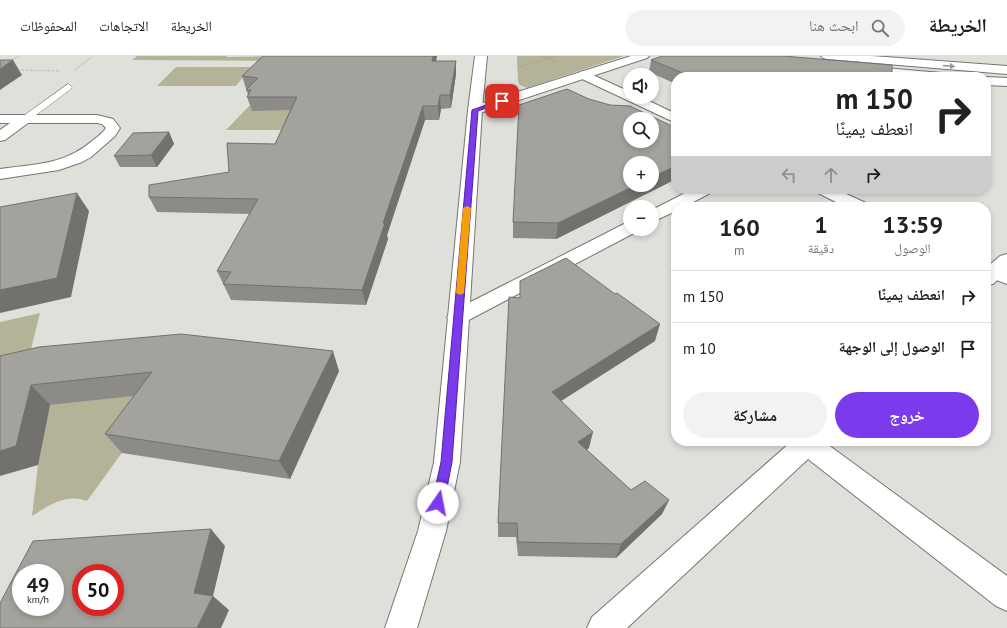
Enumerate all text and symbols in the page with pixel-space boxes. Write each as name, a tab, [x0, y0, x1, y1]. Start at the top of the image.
search box	[625, 10, 905, 46]
text: الخريطة	[929, 13, 987, 37]
text: ابحث هنا	[809, 16, 859, 35]
text: المحفوظات	[20, 17, 77, 35]
text: الاتجاهات	[99, 17, 149, 35]
text: الخريطة	[171, 17, 212, 35]
icon: search	[869, 17, 891, 39]
one-way arrow	[943, 63, 955, 70]
map controls	[623, 68, 659, 236]
button: sound	[623, 68, 659, 104]
text: 150 m	[836, 80, 913, 117]
pin	[485, 84, 519, 118]
icon: right	[927, 88, 979, 140]
icon: arrive	[491, 90, 513, 112]
button: search	[623, 112, 659, 148]
text: انعطف يمينًا	[836, 117, 913, 140]
button: +	[623, 156, 659, 192]
icon: left	[778, 164, 800, 186]
icon: ahead	[820, 164, 842, 186]
icon: right	[862, 164, 884, 186]
button: −	[623, 200, 659, 236]
text: 1	[814, 209, 828, 240]
text: 13:59	[882, 209, 943, 240]
text: 160	[719, 212, 760, 243]
text: دقيقة	[808, 240, 834, 257]
text: الوصول	[895, 240, 931, 257]
text: m	[734, 242, 745, 259]
text: انعطف يمينًا	[878, 285, 945, 304]
icon: right	[957, 286, 979, 308]
text: 150 m	[683, 287, 724, 306]
text: الوصول إلى الوجهة	[839, 337, 945, 356]
icon: arrive	[957, 338, 979, 360]
text: 10 m	[683, 339, 716, 358]
button: مشاركة	[683, 392, 827, 438]
button: خروج	[835, 392, 979, 438]
position arrow	[417, 482, 459, 524]
speed limit sign: 50	[72, 564, 124, 616]
text: 49	[27, 572, 49, 598]
text: km/h	[27, 593, 49, 606]

